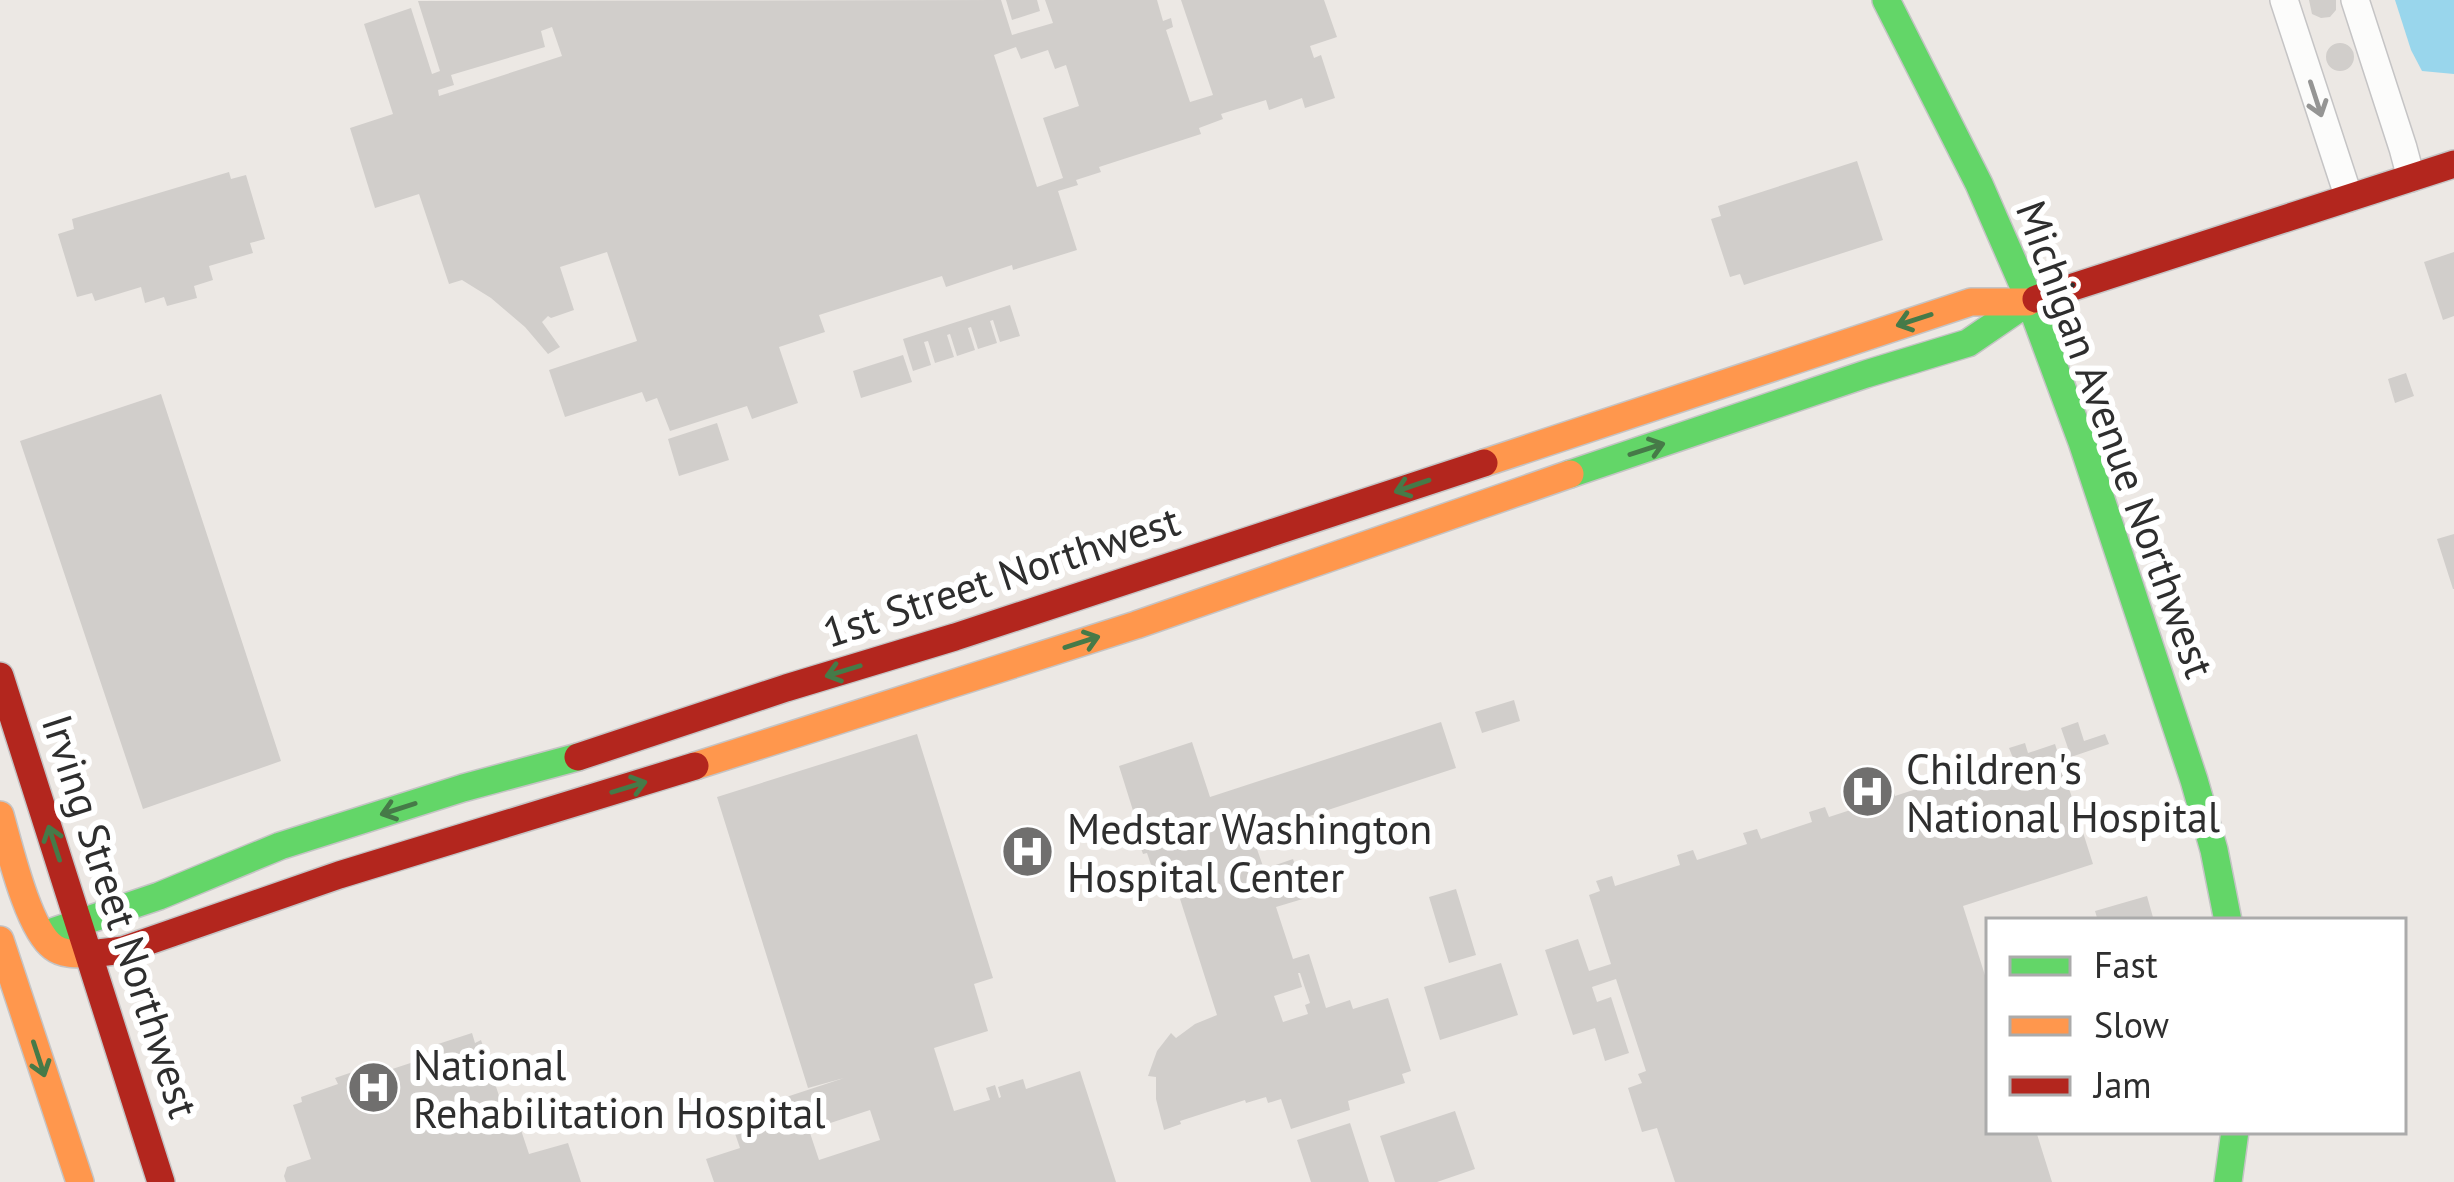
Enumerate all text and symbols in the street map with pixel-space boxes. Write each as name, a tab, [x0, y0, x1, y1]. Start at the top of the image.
one-way arrow	[2307, 79, 2329, 117]
street label: Michigan Avenue Northwest	[2004, 193, 2228, 685]
one-way arrow	[1896, 311, 1934, 333]
one-way arrow	[1627, 436, 1665, 458]
one-way arrow	[1395, 477, 1432, 498]
street label: 1st Street Northwest	[816, 492, 1186, 660]
one-way arrow	[1062, 629, 1100, 651]
one-way arrow	[825, 661, 863, 683]
street label: Irving Street Northwest	[30, 708, 212, 1124]
place label: Children's National Hospital	[1906, 741, 2220, 844]
hospital icon: Children's National Hospital	[1839, 764, 1895, 820]
one-way arrow	[609, 775, 647, 797]
one-way arrow	[379, 799, 417, 821]
place label: Medstar Washington Hospital Center	[1067, 801, 1432, 904]
hospital icon: Medstar Washington Hospital Center	[1000, 824, 1056, 880]
one-way arrow	[42, 825, 64, 863]
legend	[1986, 918, 2406, 1134]
text: Fast	[2094, 941, 2158, 988]
text: Slow	[2094, 1001, 2170, 1048]
place label: National Rehabilitation Hospital	[413, 1037, 826, 1140]
one-way arrow	[30, 1040, 51, 1077]
hospital icon: National Rehabilitation Hospital	[346, 1060, 402, 1116]
text: Jam	[2092, 1061, 2152, 1108]

